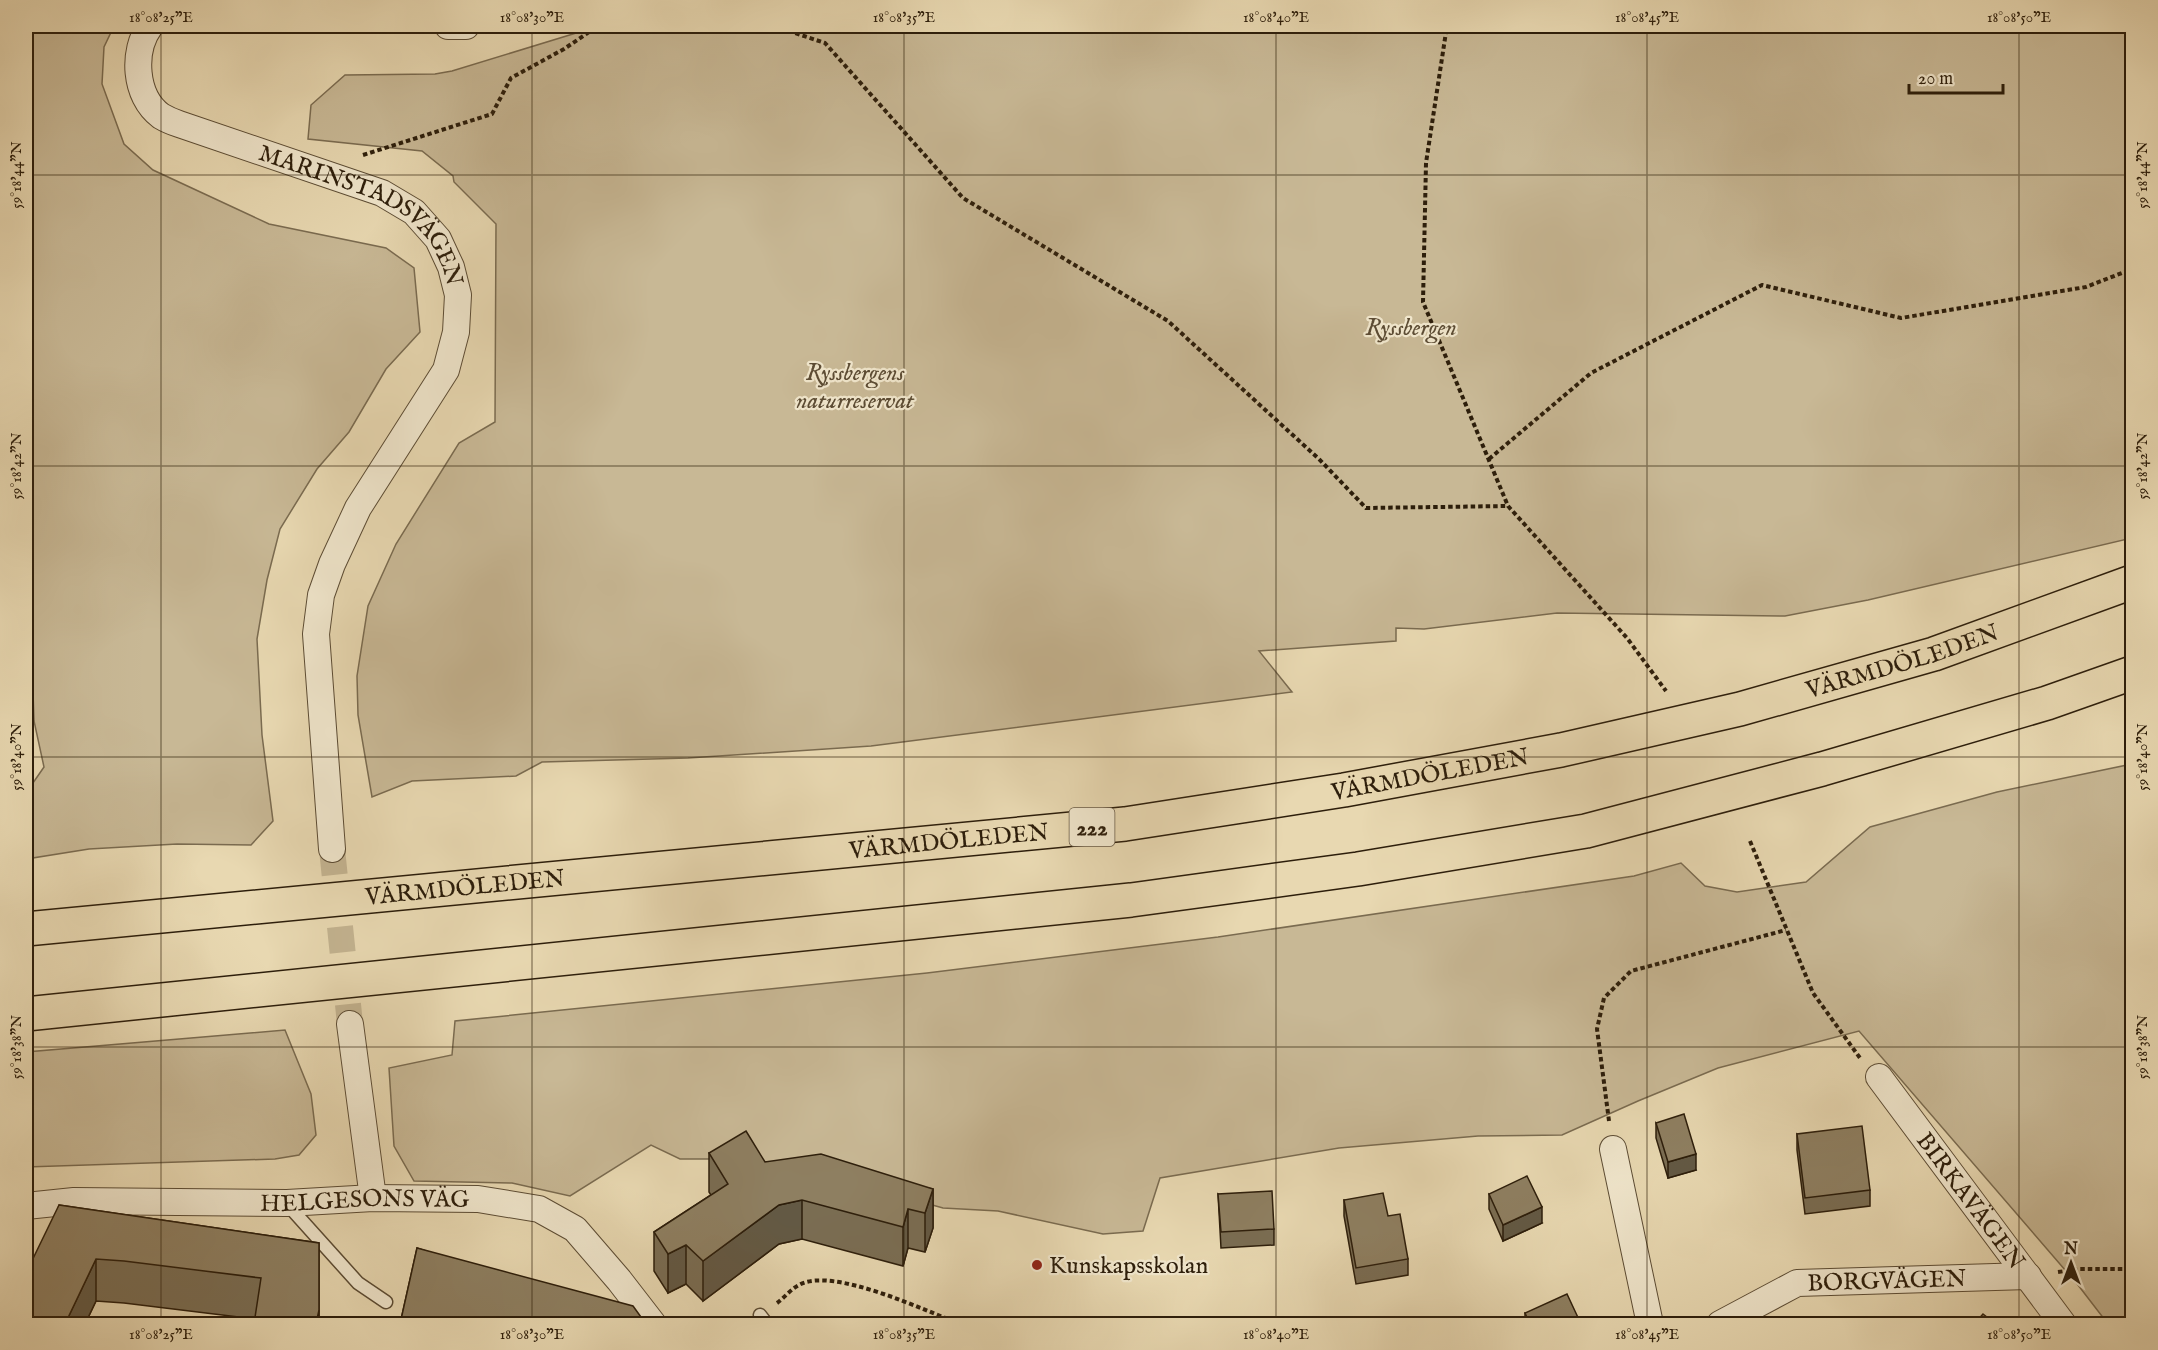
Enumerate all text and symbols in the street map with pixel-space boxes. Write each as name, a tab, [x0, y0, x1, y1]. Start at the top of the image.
text: 18°08'25"E	[129, 8, 193, 27]
text: 18°08'30"E	[500, 8, 564, 27]
text: 18°08'35"E	[873, 8, 935, 27]
text: 18°08'40"E	[1243, 8, 1309, 27]
text: 18°08'45"E	[1615, 8, 1679, 27]
text: 18°08'50"E	[1987, 8, 2051, 27]
scale bar	[1909, 57, 2004, 95]
text: 20 m	[1918, 68, 1953, 91]
street label: MARINSTADSVÄGEN	[254, 138, 469, 289]
text: 59°18'44"N	[7, 141, 26, 209]
text: 59°18'44"N	[2133, 141, 2152, 209]
park label: Ryssbergen	[1365, 313, 1457, 344]
park label: Ryssbergens naturreservat	[796, 358, 915, 417]
text: 59°18'42"N	[7, 432, 26, 500]
text: 59°18'42"N	[2133, 432, 2152, 500]
street label: VÄRMDÖLEDEN	[1801, 618, 2004, 707]
text: 59°18'40"N	[7, 723, 26, 791]
text: 59°18'40"N	[2133, 723, 2152, 791]
street label: VÄRMDÖLEDEN	[1328, 742, 1532, 809]
road number: 222	[1070, 808, 1114, 846]
street label: VÄRMDÖLEDEN	[847, 817, 1050, 867]
street label: VÄRMDÖLEDEN	[363, 864, 567, 914]
text: 59°18'38"N	[7, 1015, 26, 1079]
text: 59°18'38"N	[2133, 1015, 2152, 1079]
street label: BIRKAVÄGEN	[1908, 1127, 2031, 1276]
street label: HELGESONS VÄG	[260, 1184, 469, 1220]
north arrow	[2041, 1233, 2101, 1293]
text: N	[2063, 1240, 2078, 1260]
place label: Kunskapsskolan	[1049, 1251, 1208, 1282]
marker: Kunskapsskolan	[1030, 1258, 1044, 1272]
street label: BORGVÄGEN	[1807, 1264, 1967, 1300]
text: 18°08'25"E	[129, 1325, 193, 1344]
text: 18°08'30"E	[500, 1325, 564, 1344]
text: 18°08'35"E	[873, 1325, 935, 1344]
text: 18°08'40"E	[1243, 1325, 1309, 1344]
text: 18°08'45"E	[1615, 1325, 1679, 1344]
text: 18°08'50"E	[1987, 1325, 2051, 1344]

